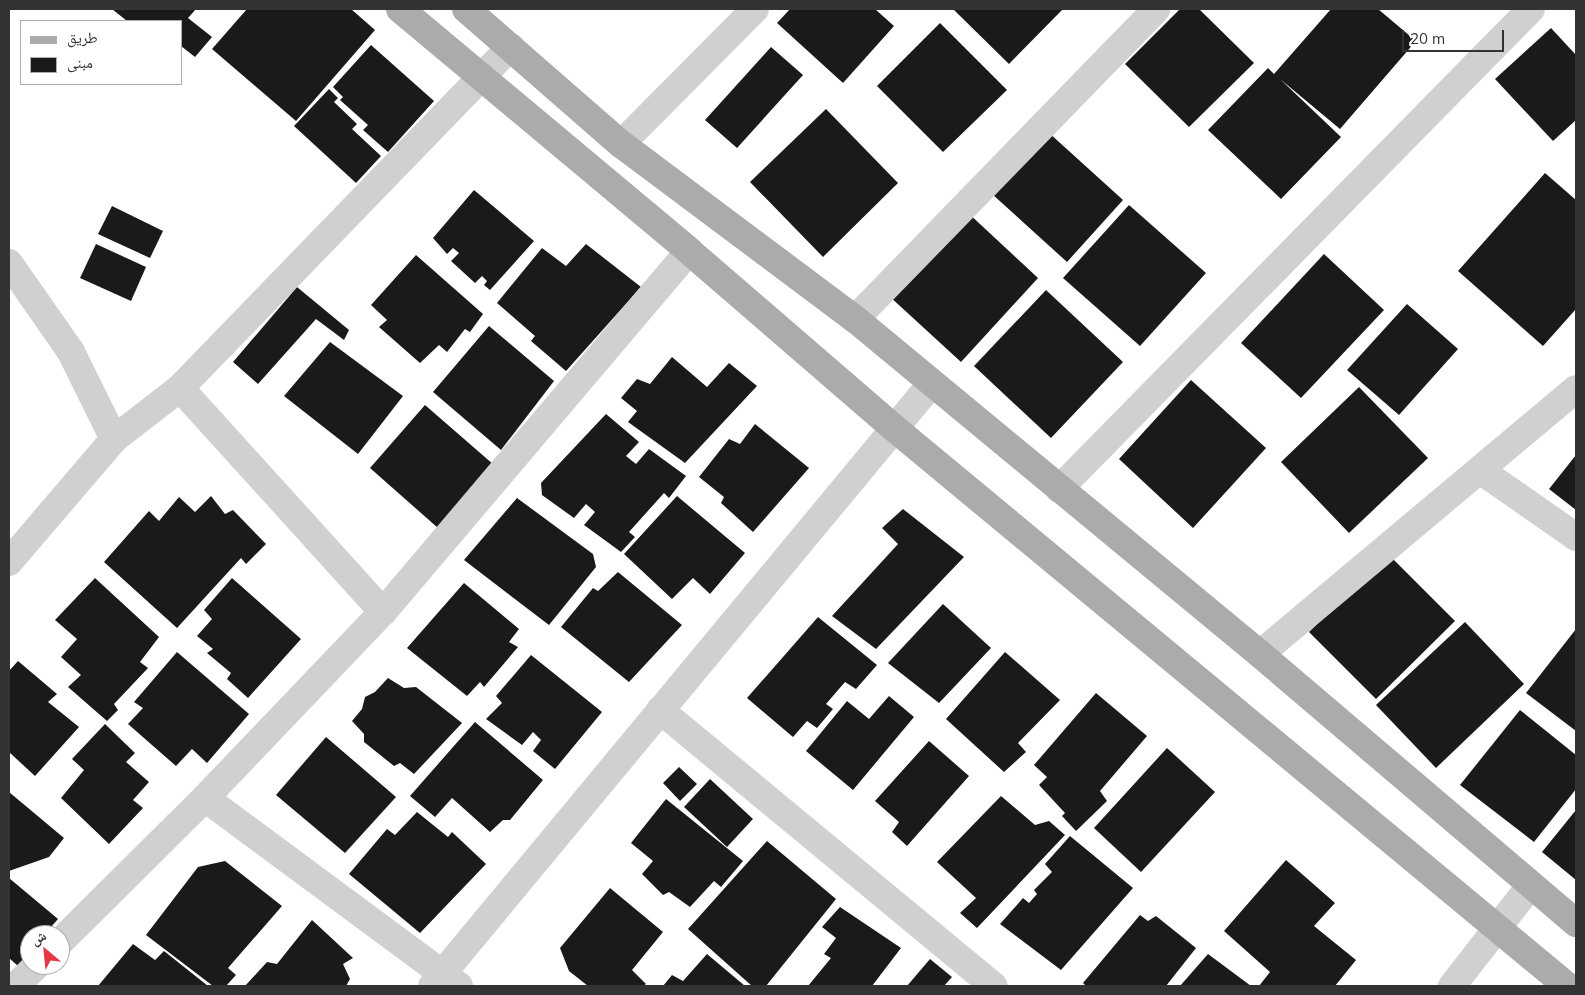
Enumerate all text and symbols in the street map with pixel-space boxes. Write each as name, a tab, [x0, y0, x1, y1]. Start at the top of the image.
legend	[20, 20, 182, 85]
scale bar	[1405, 20, 1508, 52]
text: طريق	[67, 28, 98, 47]
text: 20 m	[1410, 29, 1445, 48]
text: مبنى	[67, 53, 93, 72]
north arrow	[20, 925, 70, 975]
text: ش	[28, 926, 49, 949]

